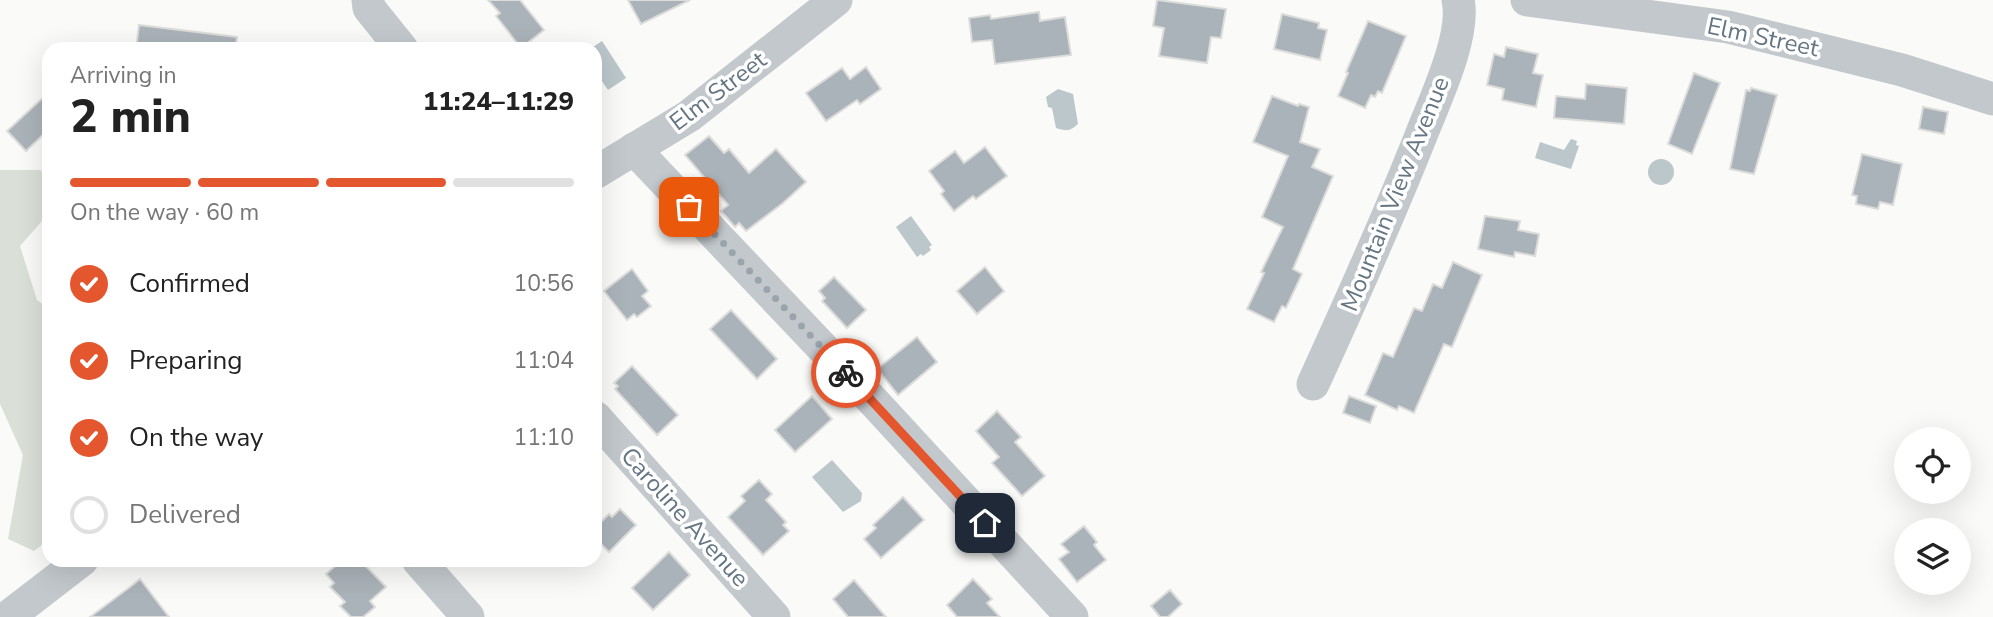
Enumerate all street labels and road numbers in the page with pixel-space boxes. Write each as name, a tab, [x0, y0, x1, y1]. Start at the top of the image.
street label: Elm Street	[1704, 10, 1822, 65]
street label: Elm Street	[663, 44, 773, 138]
street label: Mountain View Avenue	[1333, 72, 1457, 316]
street label: Caroline Avenue	[614, 440, 756, 594]

